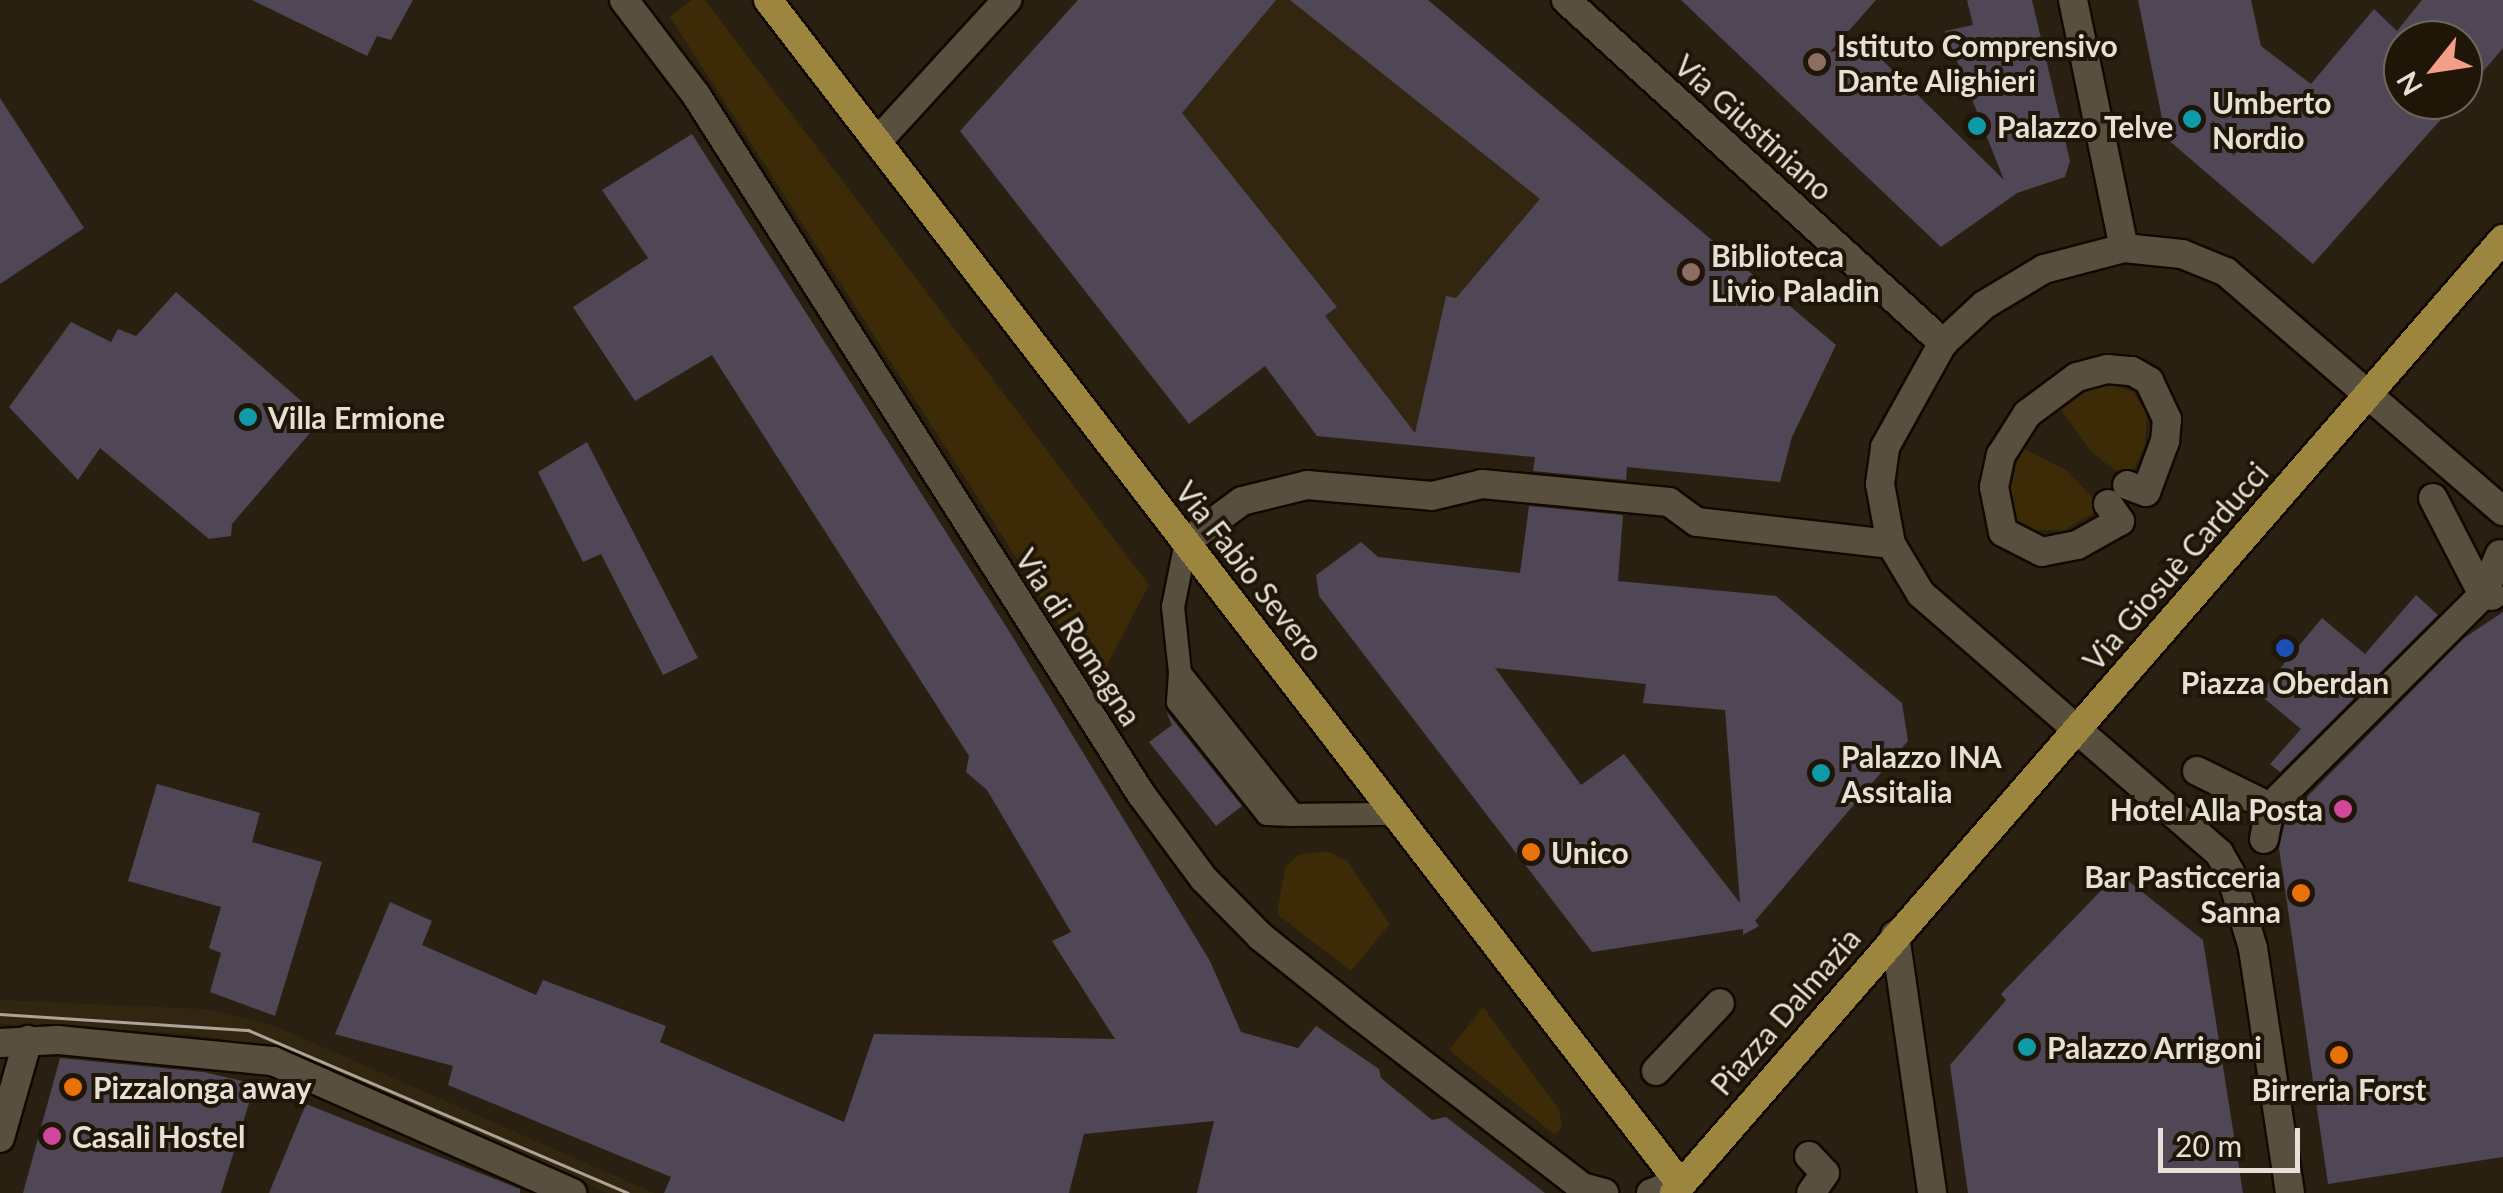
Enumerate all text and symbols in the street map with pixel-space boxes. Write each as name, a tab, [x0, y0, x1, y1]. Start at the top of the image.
north arrow	[2383, 20, 2483, 120]
place label: Istituto Comprensivo Dante Alighieri	[1837, 27, 2118, 98]
street label: Via Giustiniano	[1668, 47, 1840, 207]
marker: Istituto Comprensivo Dante Alighieri	[1806, 51, 1828, 73]
text: N	[2389, 66, 2429, 102]
place label: Umberto Nordio	[2212, 84, 2331, 154]
place label: Palazzo Telve	[1997, 108, 2174, 144]
marker: Umberto Nordio	[2181, 108, 2203, 130]
marker: Palazzo Telve	[1966, 115, 1988, 137]
place label: Biblioteca Livio Paladin	[1711, 237, 1880, 308]
marker: Biblioteca Livio Paladin	[1680, 261, 1702, 283]
place label: Villa Ermione	[268, 399, 445, 435]
marker: Villa Ermione	[237, 406, 259, 428]
street label: Via Giosuè Carducci	[2075, 455, 2275, 677]
street label: Via Fabio Severo	[1169, 474, 1331, 668]
street label: Via di Romagna	[1009, 542, 1149, 732]
marker: Piazza Oberdan	[2274, 637, 2296, 659]
place label: Piazza Oberdan	[2181, 664, 2389, 700]
place label: Palazzo INA Assitalia	[1841, 738, 2002, 808]
marker: Palazzo INA Assitalia	[1810, 762, 1832, 784]
place label: Hotel Alla Posta	[2109, 791, 2323, 827]
marker: Hotel Alla Posta	[2332, 798, 2354, 820]
place label: Unico	[1551, 834, 1629, 870]
marker: Unico	[1520, 841, 1542, 863]
place label: Bar Pasticceria Sanna	[2084, 858, 2281, 928]
marker: Bar Pasticceria Sanna	[2290, 882, 2312, 904]
street label: Piazza Dalmazia	[1703, 920, 1867, 1102]
place label: Palazzo Arrigoni	[2047, 1029, 2263, 1065]
marker: Palazzo Arrigoni	[2016, 1036, 2038, 1058]
marker: Birreria Forst	[2328, 1044, 2350, 1066]
place label: Pizzalonga away	[93, 1069, 311, 1105]
place label: Birreria Forst	[2252, 1071, 2426, 1107]
marker: Pizzalonga away	[62, 1076, 84, 1098]
scale bar	[2163, 1108, 2306, 1170]
place label: Casali Hostel	[72, 1118, 245, 1154]
marker: Casali Hostel	[41, 1125, 63, 1147]
text: 20 m	[2175, 1127, 2242, 1163]

